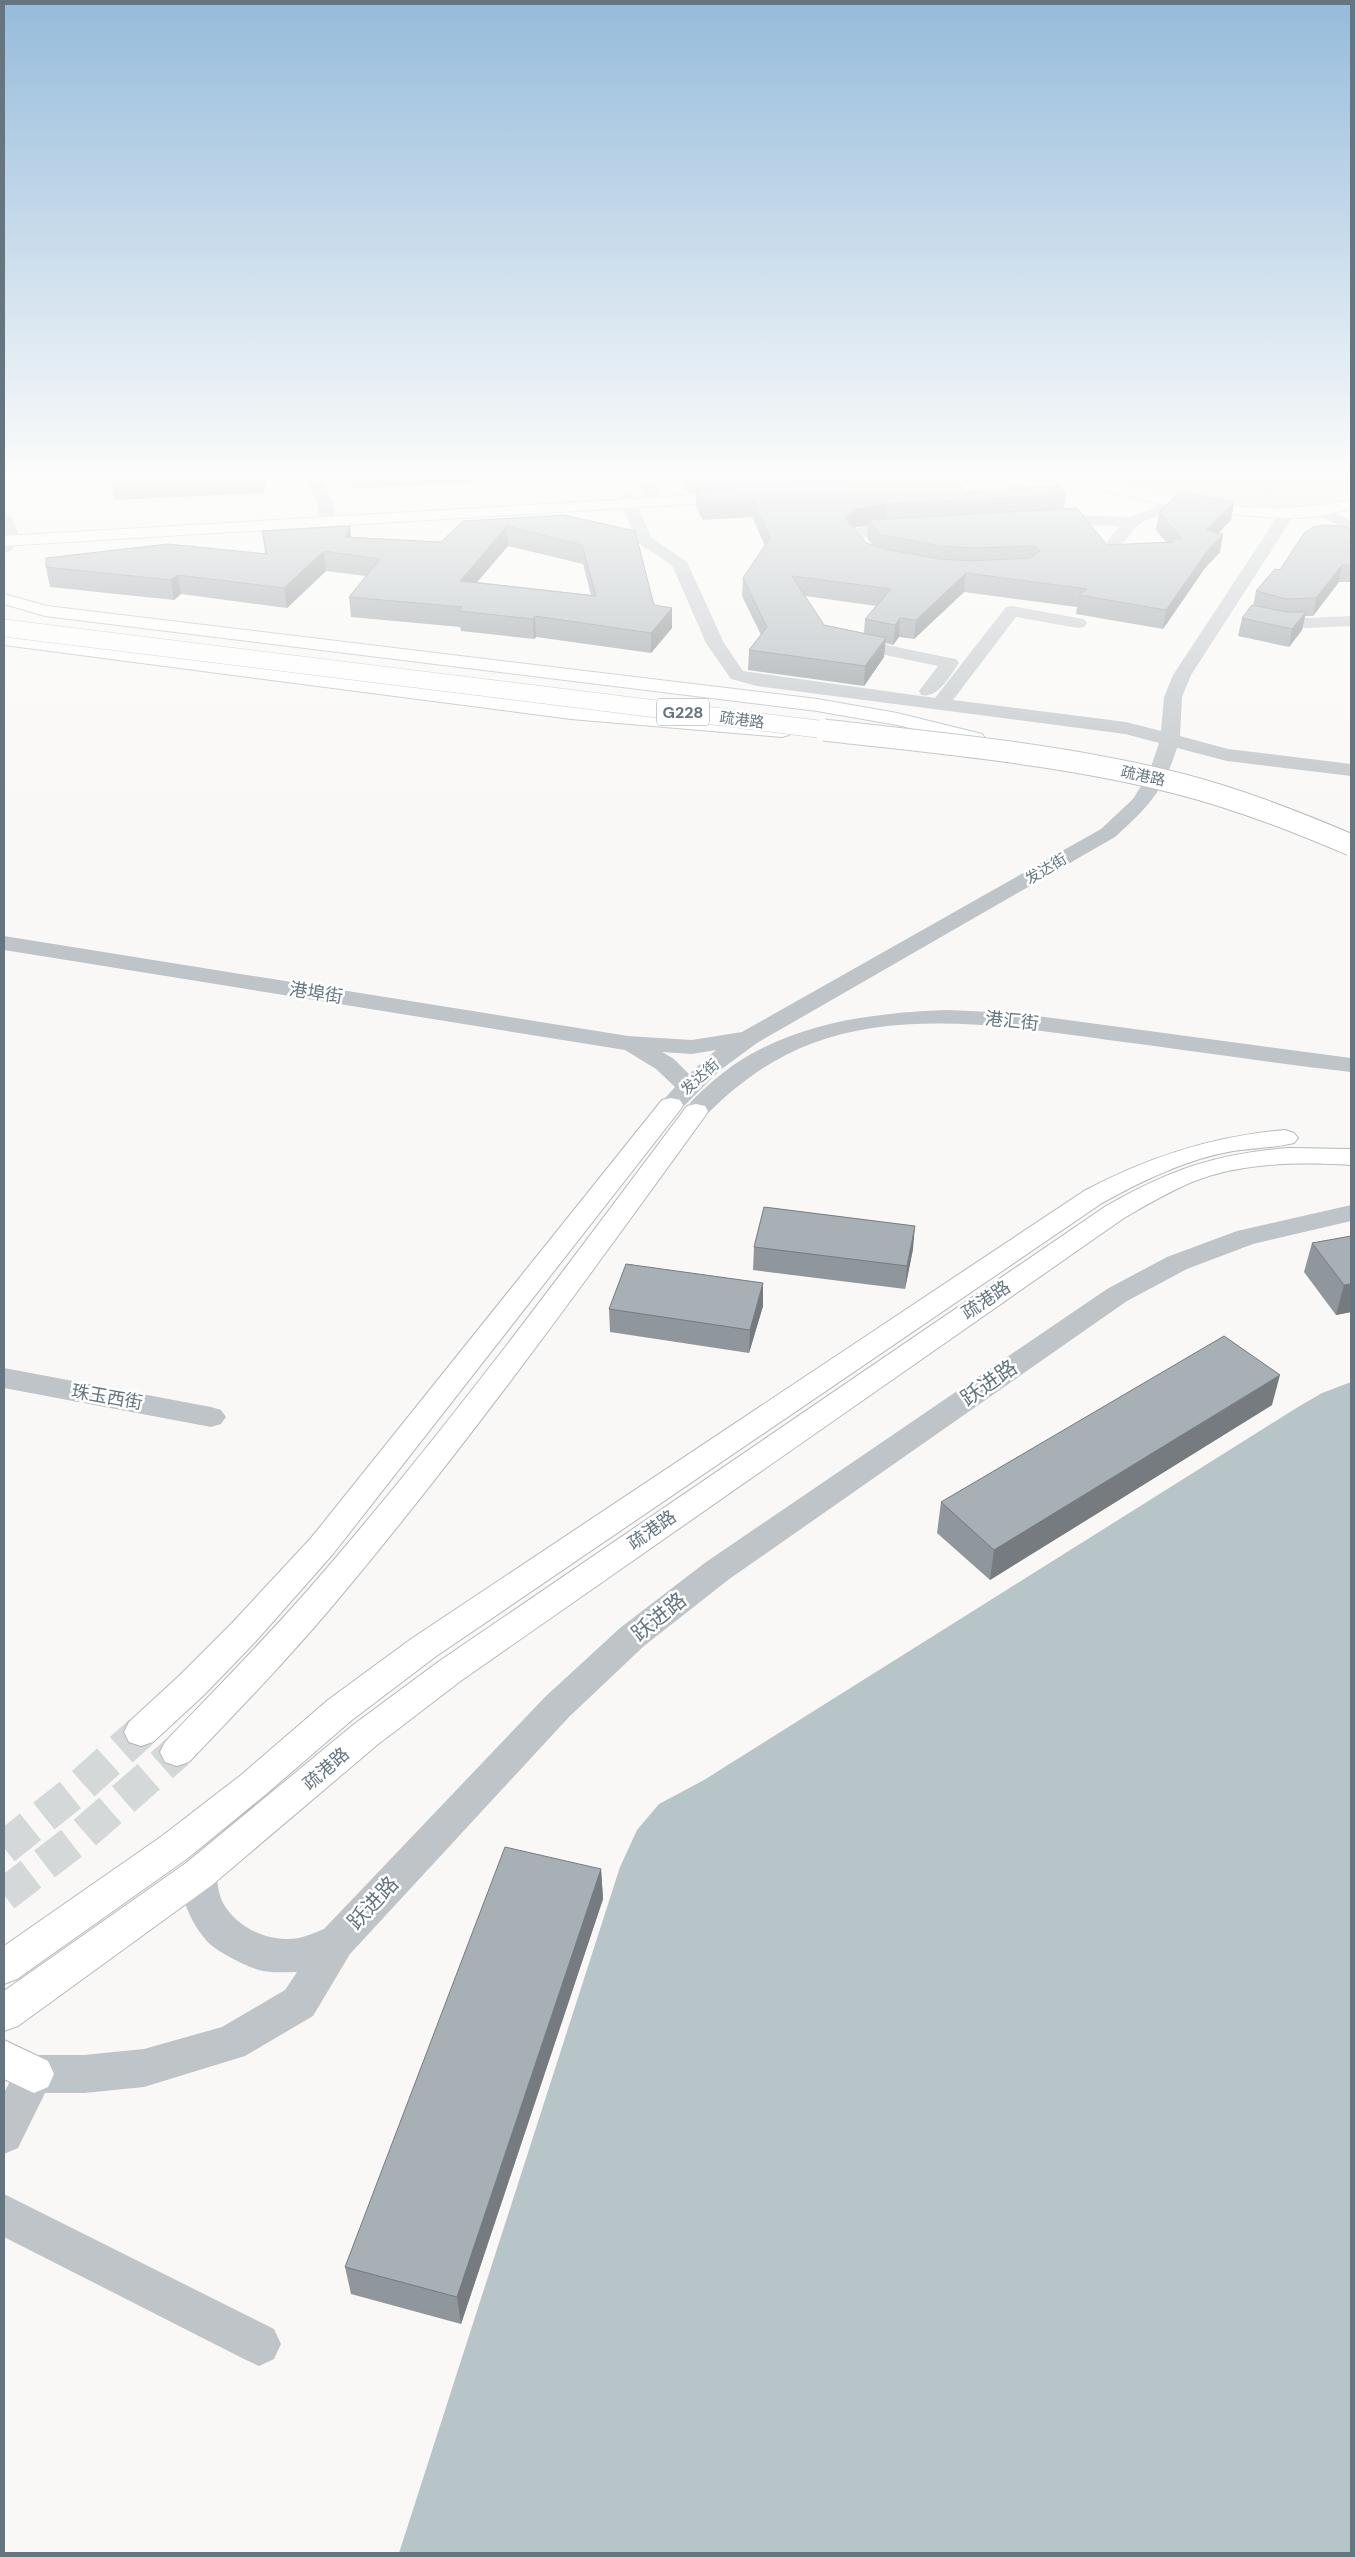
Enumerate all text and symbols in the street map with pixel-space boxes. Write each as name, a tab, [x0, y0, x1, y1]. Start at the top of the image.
road number: G228	[657, 699, 709, 726]
street label: 疏港路	[718, 707, 766, 733]
street label: 疏港路	[1119, 762, 1167, 790]
street label: 发达街	[1022, 849, 1070, 889]
street label: 港埠街	[287, 977, 345, 1009]
street label: 港汇街	[984, 1006, 1040, 1036]
street label: 发达街	[677, 1055, 723, 1099]
street label: 疏港路	[957, 1275, 1015, 1325]
street label: 跃进路	[955, 1353, 1023, 1413]
street label: 珠玉西街	[69, 1379, 145, 1415]
street label: 疏港路	[623, 1505, 681, 1555]
street label: 跃进路	[626, 1586, 692, 1648]
street label: 疏港路	[298, 1742, 354, 1796]
street label: 跃进路	[341, 1870, 405, 1936]

